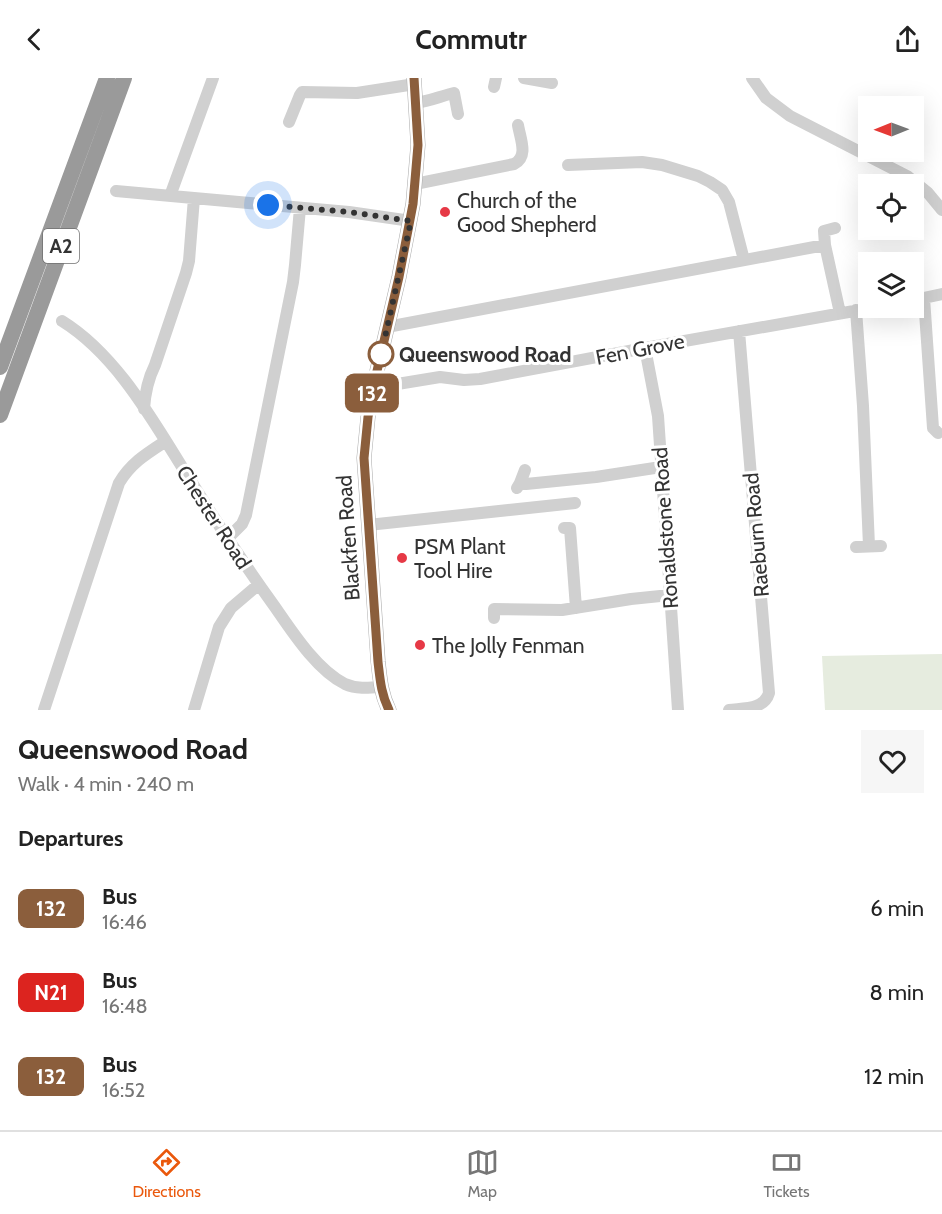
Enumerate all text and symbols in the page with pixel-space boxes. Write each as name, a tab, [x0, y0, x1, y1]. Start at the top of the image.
icon: back	[18, 23, 51, 56]
text: Commutr	[415, 23, 527, 56]
icon: share	[891, 23, 924, 56]
north arrow	[858, 96, 924, 162]
map controls	[858, 96, 924, 318]
button: locate	[858, 174, 924, 240]
place label: Church of the Good Shepherd	[457, 188, 597, 237]
your location	[253, 190, 283, 220]
marker: Church of the Good Shepherd	[438, 205, 452, 219]
road number: A2	[43, 229, 79, 263]
button: layers	[858, 252, 924, 318]
street label: Fen Grove	[593, 328, 687, 370]
marker: Queenswood Road	[368, 341, 394, 367]
place label: Queenswood Road	[399, 342, 572, 367]
line badge: 132	[338, 374, 406, 412]
text: 132	[357, 381, 387, 406]
street label: Ronaldstone Road	[647, 446, 683, 610]
street label: Chester Road	[171, 461, 257, 573]
street label: Raeburn Road	[738, 472, 774, 598]
street label: Blackfen Road	[331, 474, 365, 602]
place label: PSM Plant Tool Hire	[414, 534, 506, 583]
marker: PSM Plant Tool Hire	[395, 551, 409, 565]
place label: The Jolly Fenman	[432, 633, 584, 658]
marker: The Jolly Fenman	[413, 638, 427, 652]
button: heart	[861, 730, 924, 793]
text: Queenswood Road	[18, 732, 248, 766]
text: Walk · 4 min · 240 m	[18, 772, 194, 796]
text: Departures	[18, 825, 123, 852]
text: Bus	[102, 883, 137, 910]
text: 6 min	[870, 895, 924, 922]
text: 132	[36, 896, 66, 921]
text: 16:46	[102, 910, 147, 934]
text: Bus	[102, 967, 137, 994]
text: 8 min	[869, 979, 924, 1006]
text: N21	[34, 980, 68, 1005]
text: 16:48	[102, 994, 148, 1018]
text: Bus	[102, 1051, 137, 1078]
text: 12 min	[864, 1063, 924, 1090]
text: 132	[36, 1064, 66, 1089]
text: 16:52	[102, 1078, 145, 1102]
tab: Directions	[132, 1146, 201, 1201]
tab: Map	[466, 1146, 499, 1201]
tab: Tickets	[763, 1146, 810, 1201]

